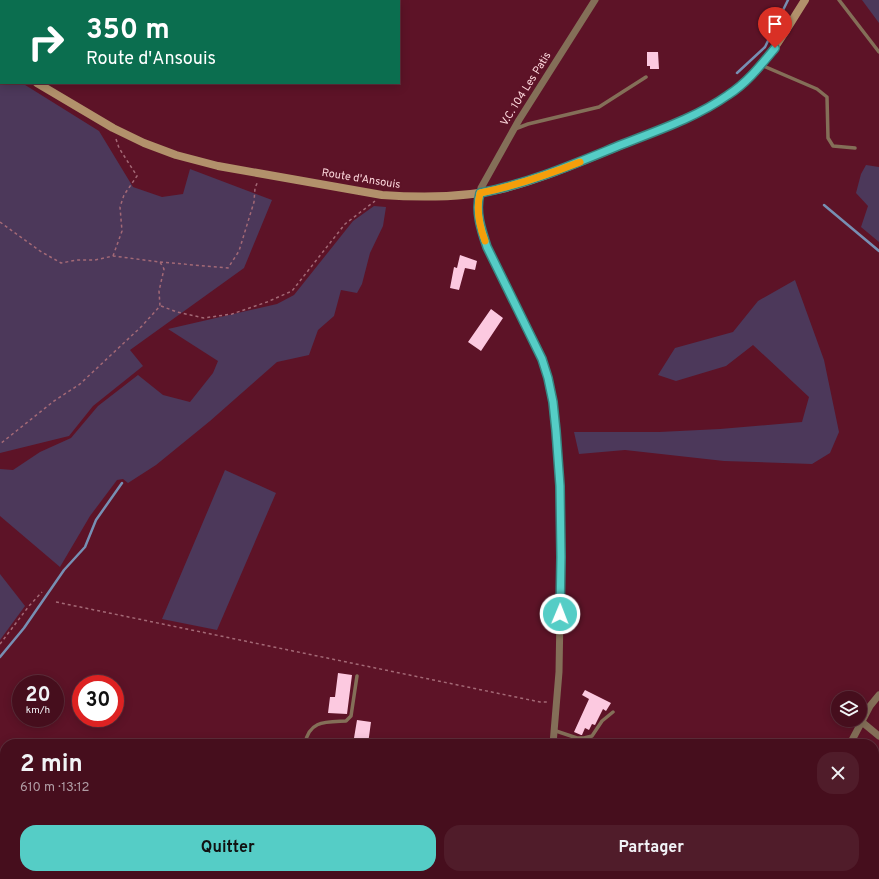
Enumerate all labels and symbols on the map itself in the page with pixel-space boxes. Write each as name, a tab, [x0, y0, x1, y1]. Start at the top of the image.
pin	[758, 7.0, 792, 48]
street label: V.C. 104 Les Patis	[498, 49, 554, 129]
street label: Route d'Ansouis	[321, 166, 401, 192]
position arrow	[539, 593, 581, 635]
speed limit sign: 30	[72, 675, 124, 727]

